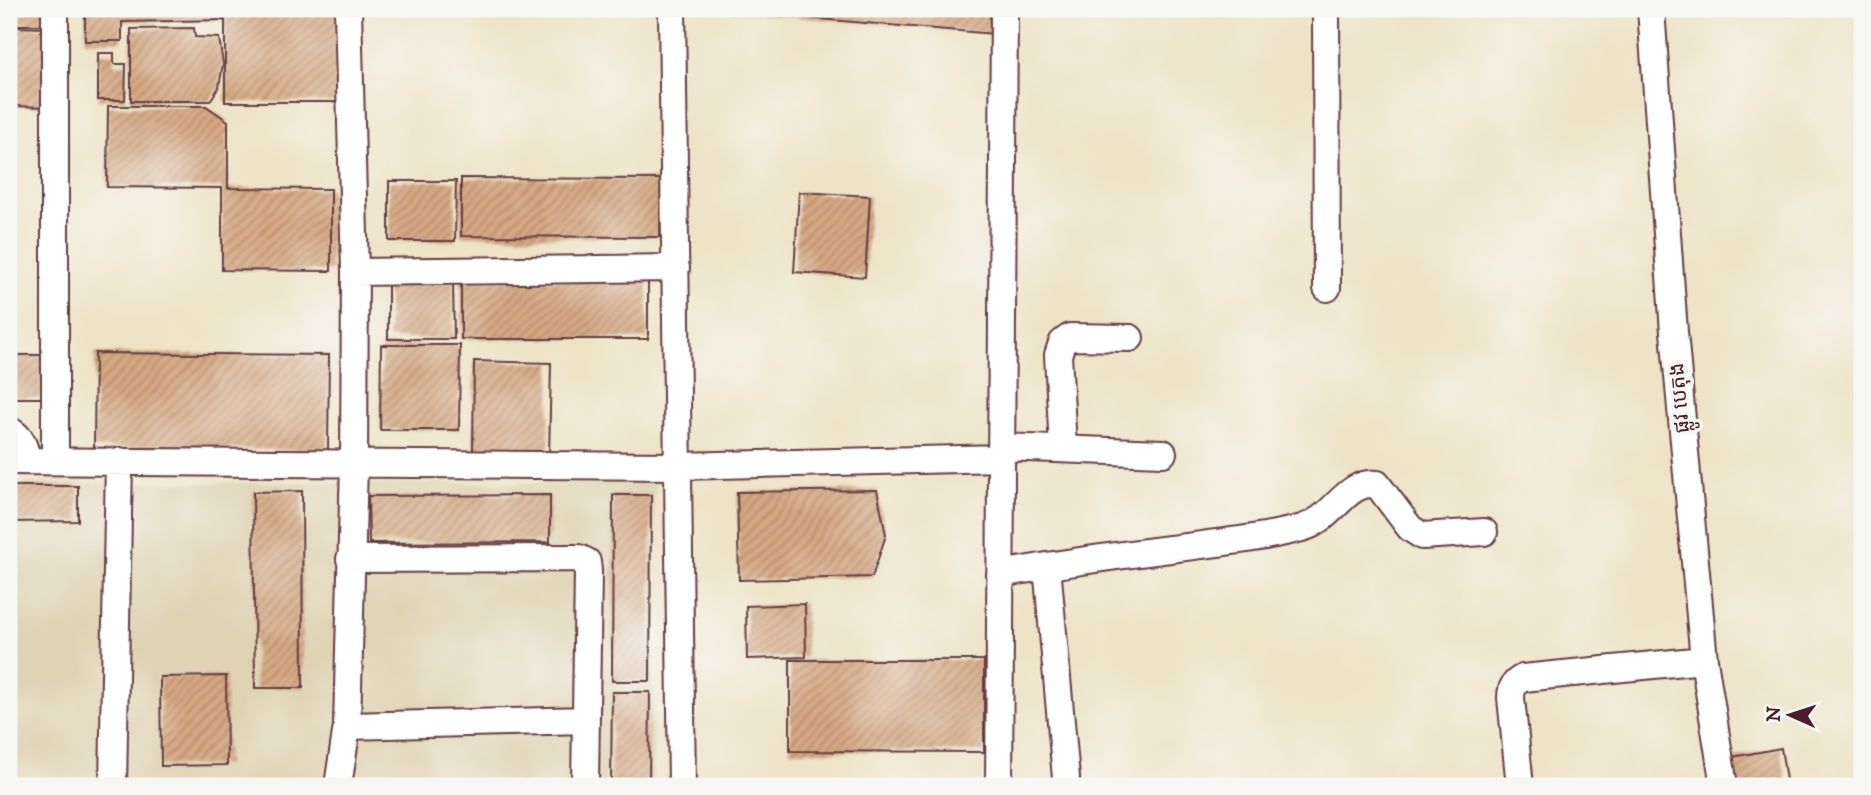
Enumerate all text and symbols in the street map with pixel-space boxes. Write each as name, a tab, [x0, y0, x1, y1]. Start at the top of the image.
street label: ផ្លូវ បេតុង	[1664, 361, 1701, 434]
north arrow	[1756, 680, 1826, 750]
text: N	[1763, 705, 1786, 723]

